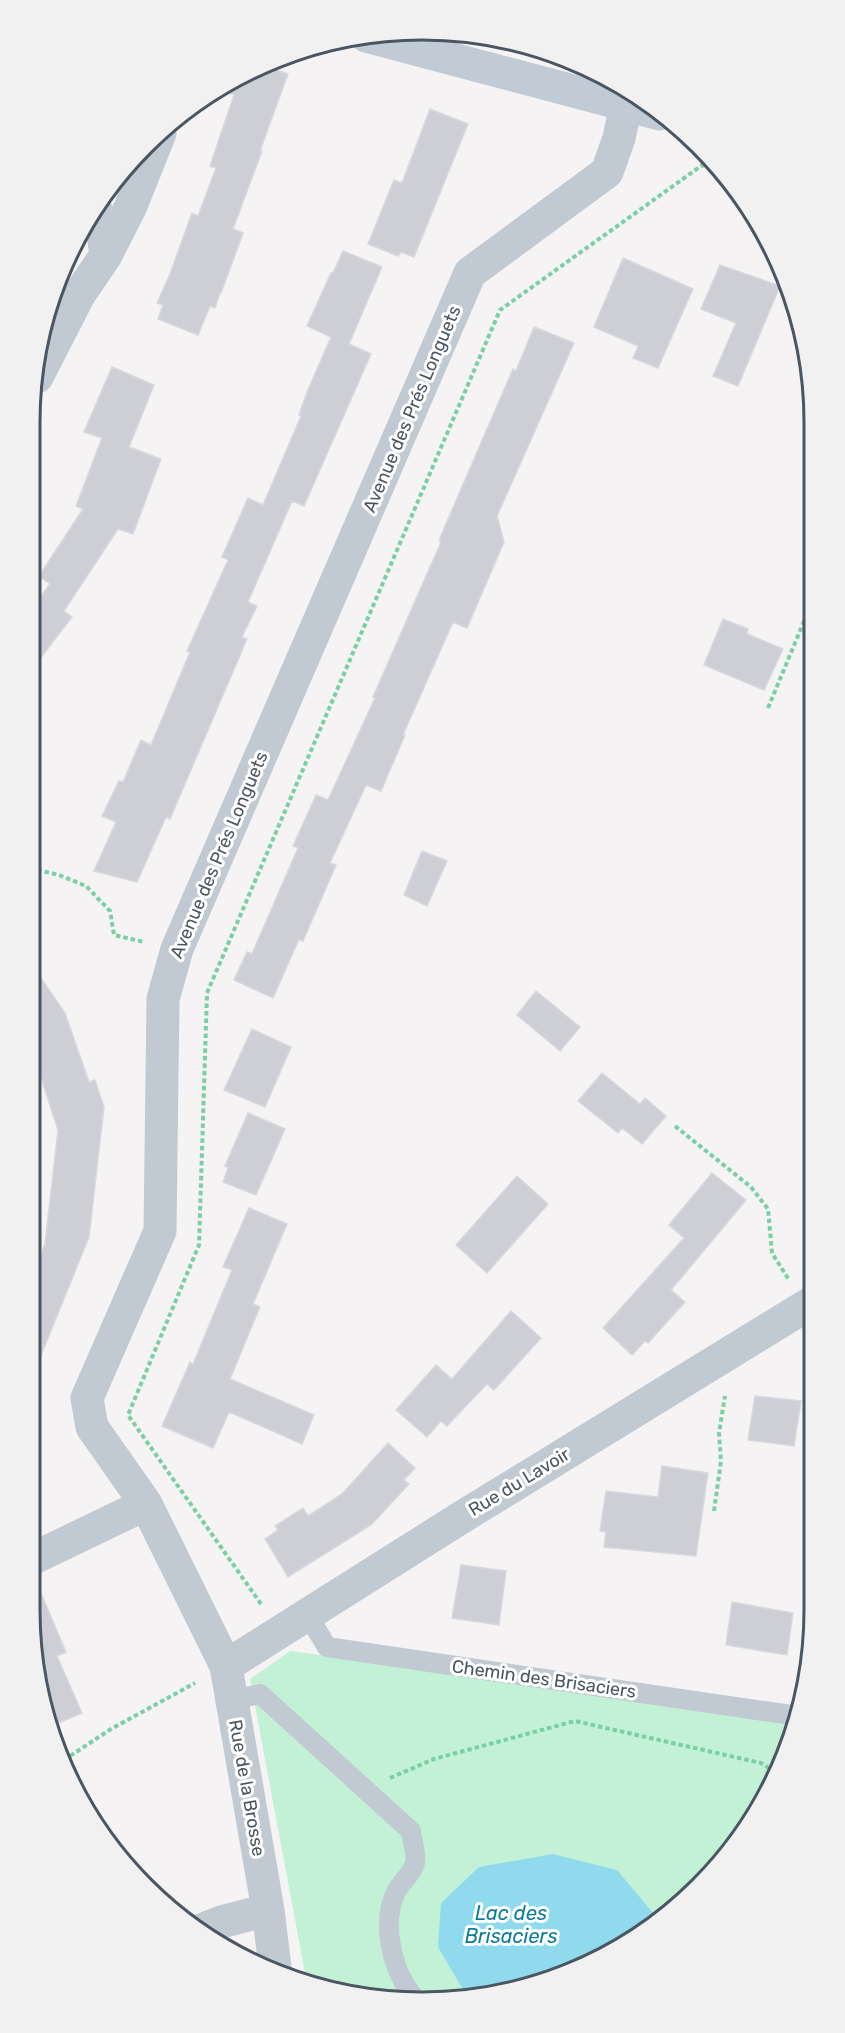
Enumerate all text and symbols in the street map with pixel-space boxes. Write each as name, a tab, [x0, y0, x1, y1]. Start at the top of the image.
street label: Avenue des Prés Longuets	[358, 302, 466, 516]
street label: Avenue des Prés Longuets	[165, 748, 273, 962]
street label: Rue du Lavoir	[464, 1443, 574, 1521]
street label: Chemin des Brisaciers	[450, 1655, 638, 1703]
street label: Rue de la Brosse	[224, 1718, 270, 1858]
water label: Lac des Brisaciers	[465, 1901, 557, 1948]

